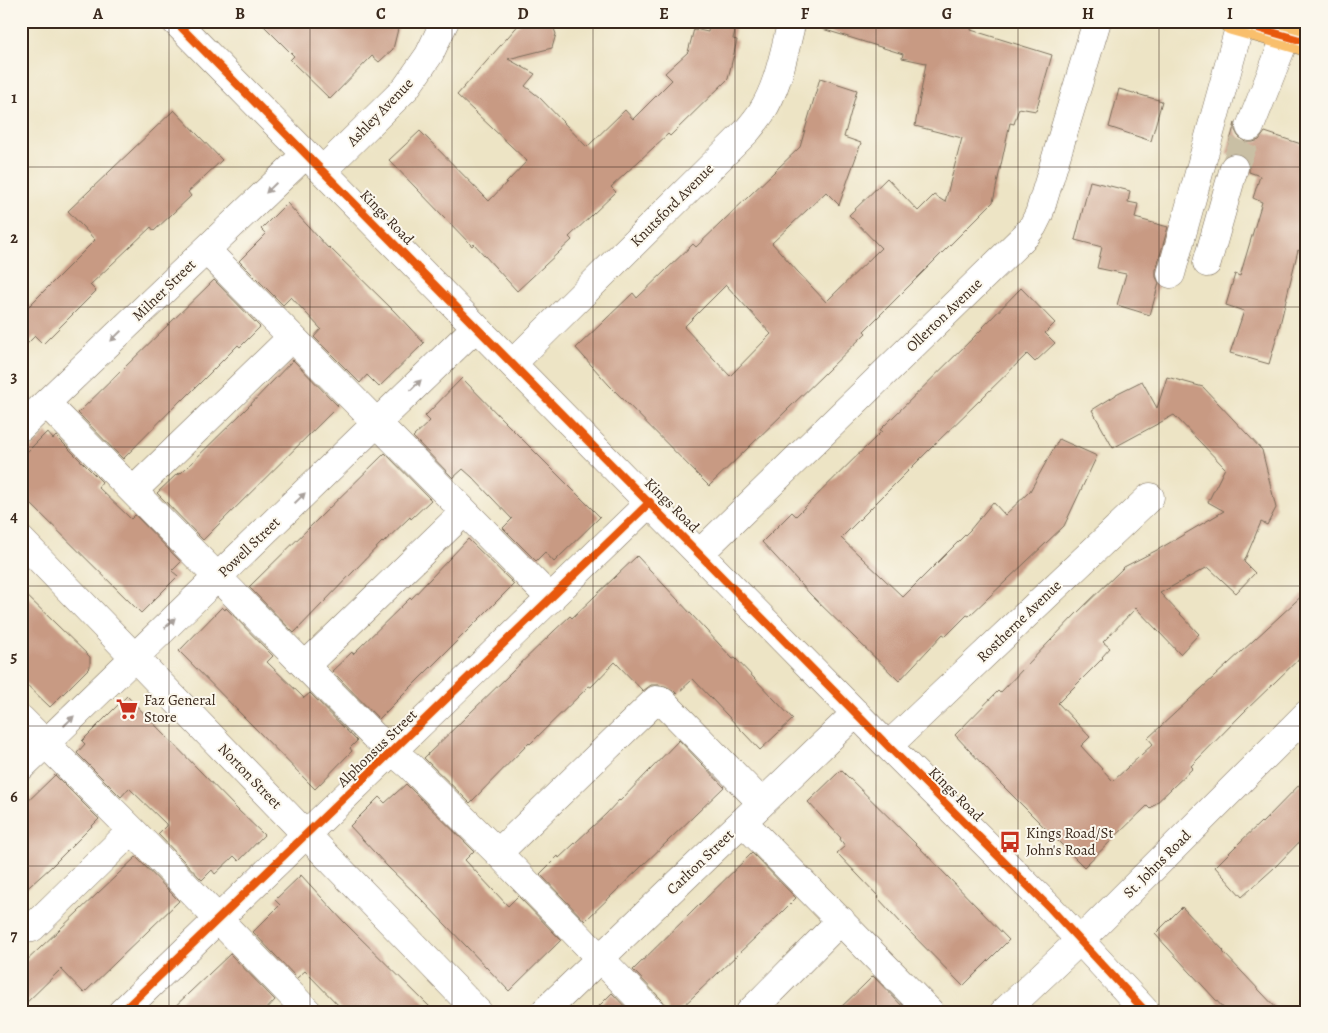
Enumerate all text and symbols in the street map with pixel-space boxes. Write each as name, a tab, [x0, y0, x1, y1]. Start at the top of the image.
text: A	[92, 3, 104, 25]
text: B	[235, 3, 245, 25]
text: C	[376, 3, 386, 25]
text: D	[517, 3, 529, 25]
text: E	[659, 3, 669, 25]
text: F	[801, 3, 810, 25]
text: G	[942, 3, 952, 25]
text: H	[1082, 3, 1094, 25]
text: I	[1227, 3, 1233, 25]
street label: Ashley Avenue	[342, 73, 418, 151]
text: 1	[11, 87, 17, 109]
street label: Knutsford Avenue	[626, 159, 718, 251]
one-way arrow	[265, 182, 277, 194]
street label: Kings Road	[356, 185, 419, 250]
text: 2	[10, 227, 18, 249]
street label: Milner Street	[128, 255, 200, 325]
street label: Ollerton Avenue	[902, 273, 987, 356]
one-way arrow	[110, 330, 122, 342]
text: 3	[11, 366, 18, 388]
one-way arrow	[410, 379, 422, 391]
street label: Kings Road	[640, 473, 704, 537]
one-way arrow	[293, 492, 305, 504]
text: 4	[10, 506, 18, 528]
street label: Powell Street	[214, 512, 284, 582]
street label: Rostherne Avenue	[972, 575, 1066, 666]
one-way arrow	[164, 618, 176, 630]
text: 5	[11, 646, 18, 668]
place label: Faz General Store	[144, 690, 216, 727]
supermarket icon: Faz General Store	[114, 696, 140, 722]
street label: Alphonsus Street	[332, 705, 421, 792]
one-way arrow	[63, 715, 75, 727]
street label: Norton Street	[214, 739, 286, 813]
street label: Kings Road	[924, 762, 988, 826]
text: 6	[10, 786, 18, 808]
place label: Kings Road/St John's Road	[1026, 823, 1114, 860]
street label: Carlton Street	[662, 825, 738, 899]
street label: St. Johns Road	[1119, 825, 1196, 902]
bus stop icon: Kings Road/St John's Road	[997, 829, 1023, 855]
text: 7	[11, 925, 18, 947]

